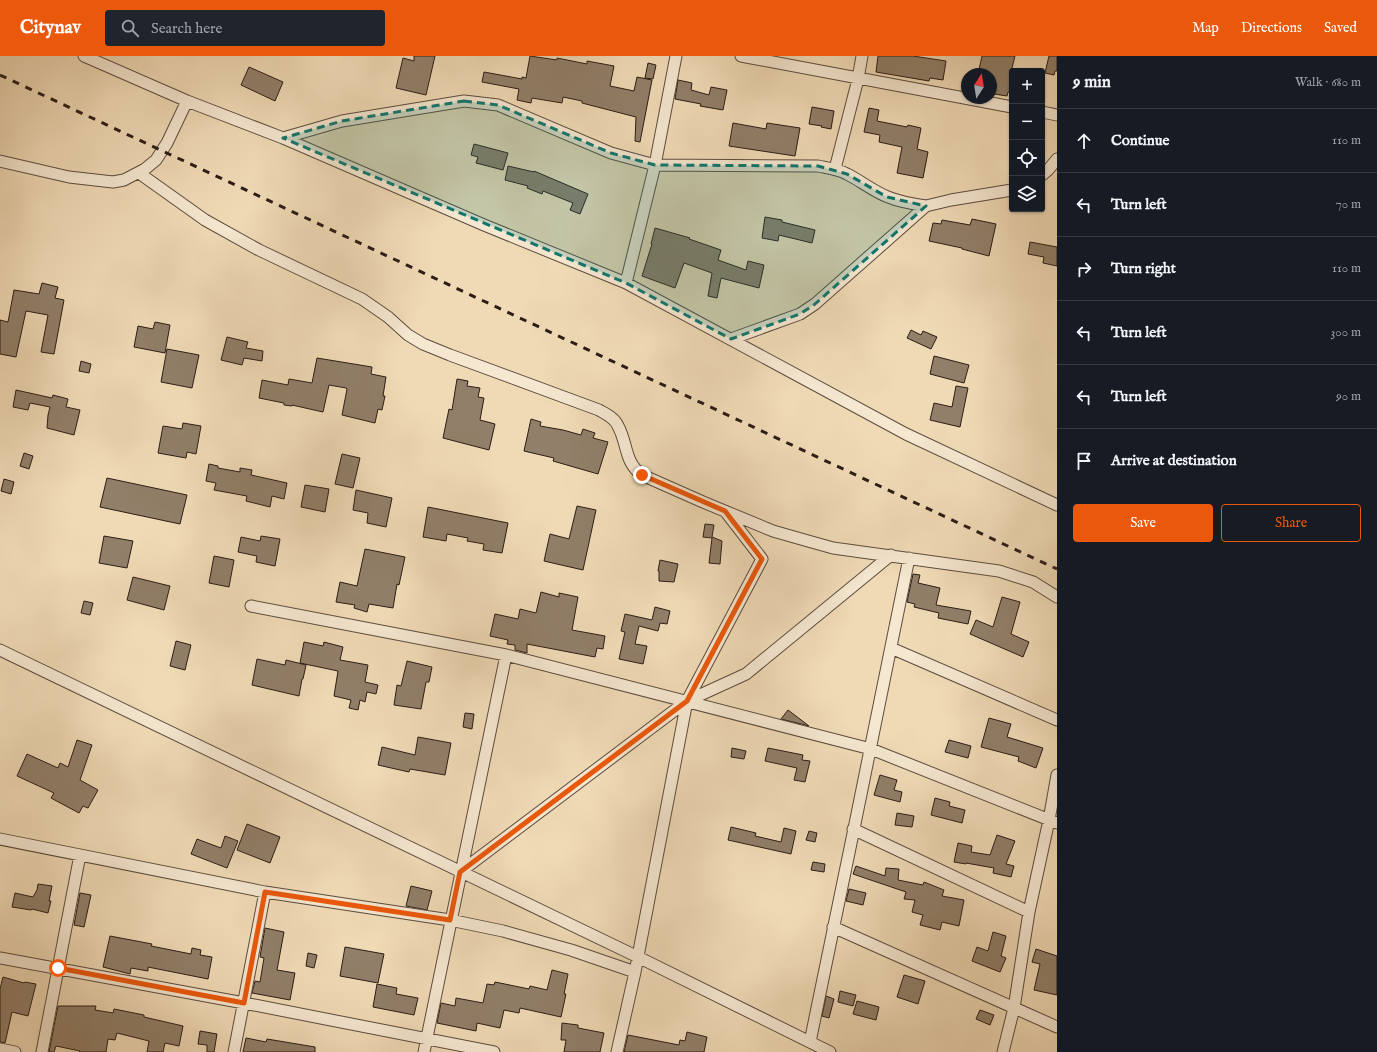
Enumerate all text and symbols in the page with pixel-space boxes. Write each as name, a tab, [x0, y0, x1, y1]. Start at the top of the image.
search box	[105, 10, 385, 46]
text: Citynav	[20, 16, 81, 40]
icon: search	[119, 17, 141, 39]
text: Search here	[151, 19, 222, 38]
text: Map	[1192, 19, 1219, 37]
text: Directions	[1241, 19, 1302, 37]
text: Saved	[1324, 19, 1357, 37]
north arrow	[961, 68, 997, 104]
map controls	[1009, 68, 1045, 212]
button: +	[1009, 68, 1045, 104]
text: 9 min	[1073, 72, 1111, 93]
text: Walk · 680 m	[1295, 74, 1361, 91]
button: −	[1009, 104, 1045, 140]
icon: ahead	[1073, 130, 1095, 152]
text: Continue	[1111, 131, 1169, 150]
text: 110 m	[1332, 132, 1361, 149]
button: locate	[1009, 140, 1045, 176]
button: layers	[1009, 176, 1045, 212]
icon: left	[1073, 194, 1095, 216]
text: Turn left	[1111, 195, 1167, 214]
text: 70 m	[1336, 196, 1361, 213]
icon: right	[1073, 258, 1095, 280]
text: Turn right	[1111, 259, 1176, 278]
text: 110 m	[1332, 260, 1361, 277]
icon: left	[1073, 322, 1095, 344]
text: Turn left	[1111, 323, 1167, 342]
text: 300 m	[1330, 324, 1361, 341]
icon: left	[1073, 386, 1095, 408]
text: Turn left	[1111, 387, 1167, 406]
text: 90 m	[1336, 388, 1361, 405]
icon: arrive	[1073, 450, 1095, 472]
text: Arrive at destination	[1111, 451, 1237, 470]
route end	[633, 466, 651, 484]
button: Save	[1073, 504, 1213, 542]
button: Share	[1221, 504, 1361, 542]
route start	[49, 959, 67, 977]

